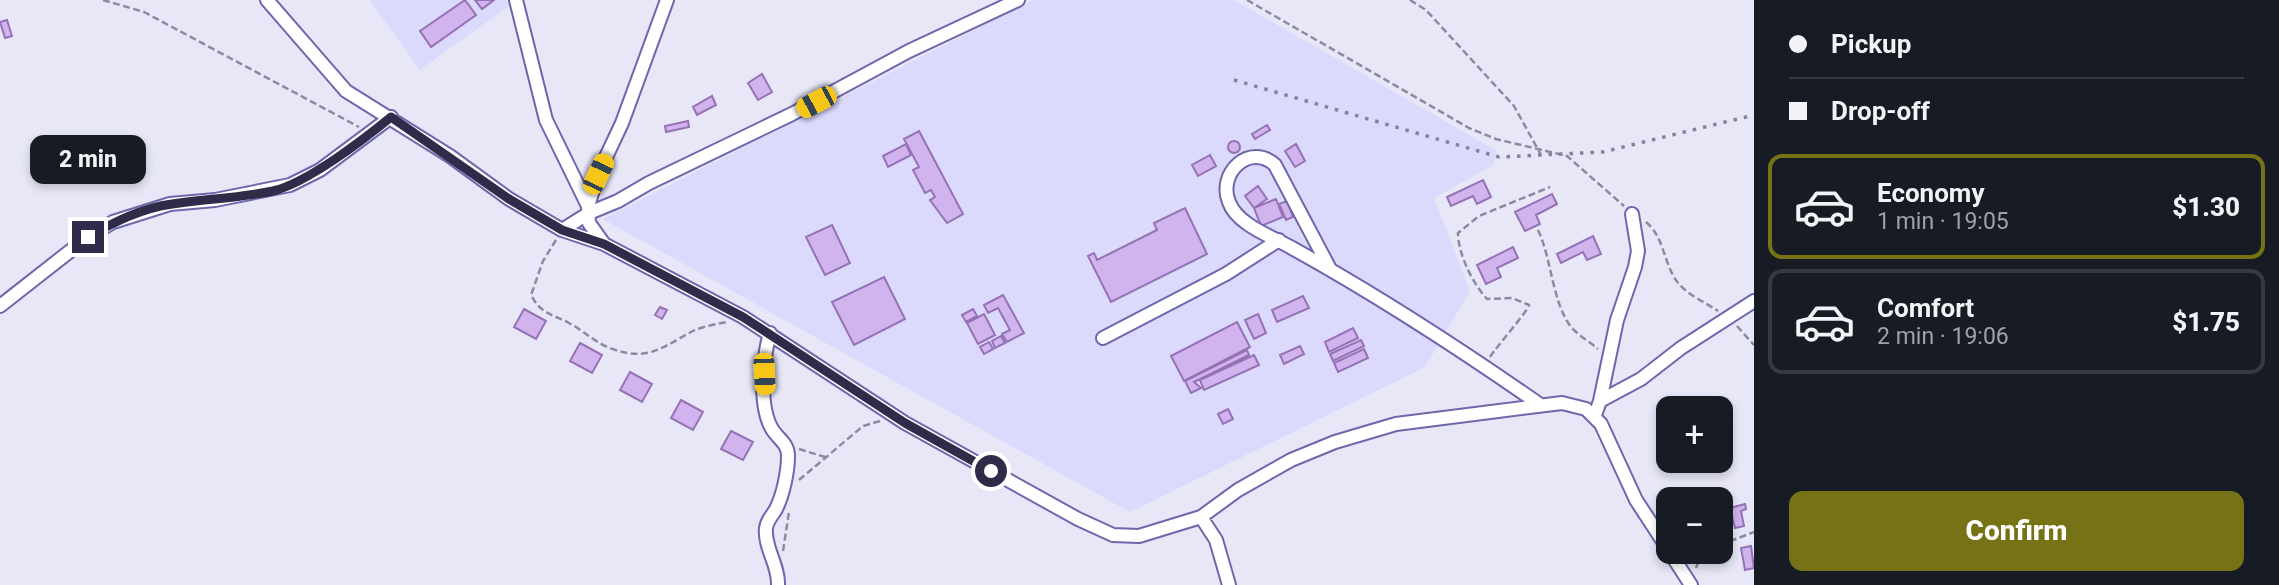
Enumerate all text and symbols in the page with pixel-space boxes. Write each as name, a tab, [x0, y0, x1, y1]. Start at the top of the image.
text: Pickup	[1831, 29, 1911, 59]
car	[793, 83, 840, 121]
text: Drop-off	[1831, 96, 1930, 126]
callout: 2 min	[30, 135, 146, 184]
text: 2 min	[59, 146, 117, 173]
car	[580, 151, 617, 197]
icon: car	[1793, 175, 1856, 238]
text: Economy	[1877, 178, 1984, 208]
text: $1.30	[2172, 192, 2240, 222]
text: 1 min · 19:05	[1877, 208, 2009, 235]
route end	[72, 221, 104, 253]
icon: car	[1793, 290, 1856, 353]
text: Comfort	[1877, 293, 1974, 323]
text: $1.75	[2172, 307, 2240, 337]
text: 2 min · 19:06	[1877, 323, 2009, 350]
car	[753, 352, 776, 396]
map controls	[1656, 396, 1733, 564]
button: +	[1656, 396, 1733, 473]
route start	[975, 455, 1007, 487]
button: −	[1656, 487, 1733, 564]
button: Confirm	[1789, 491, 2244, 571]

